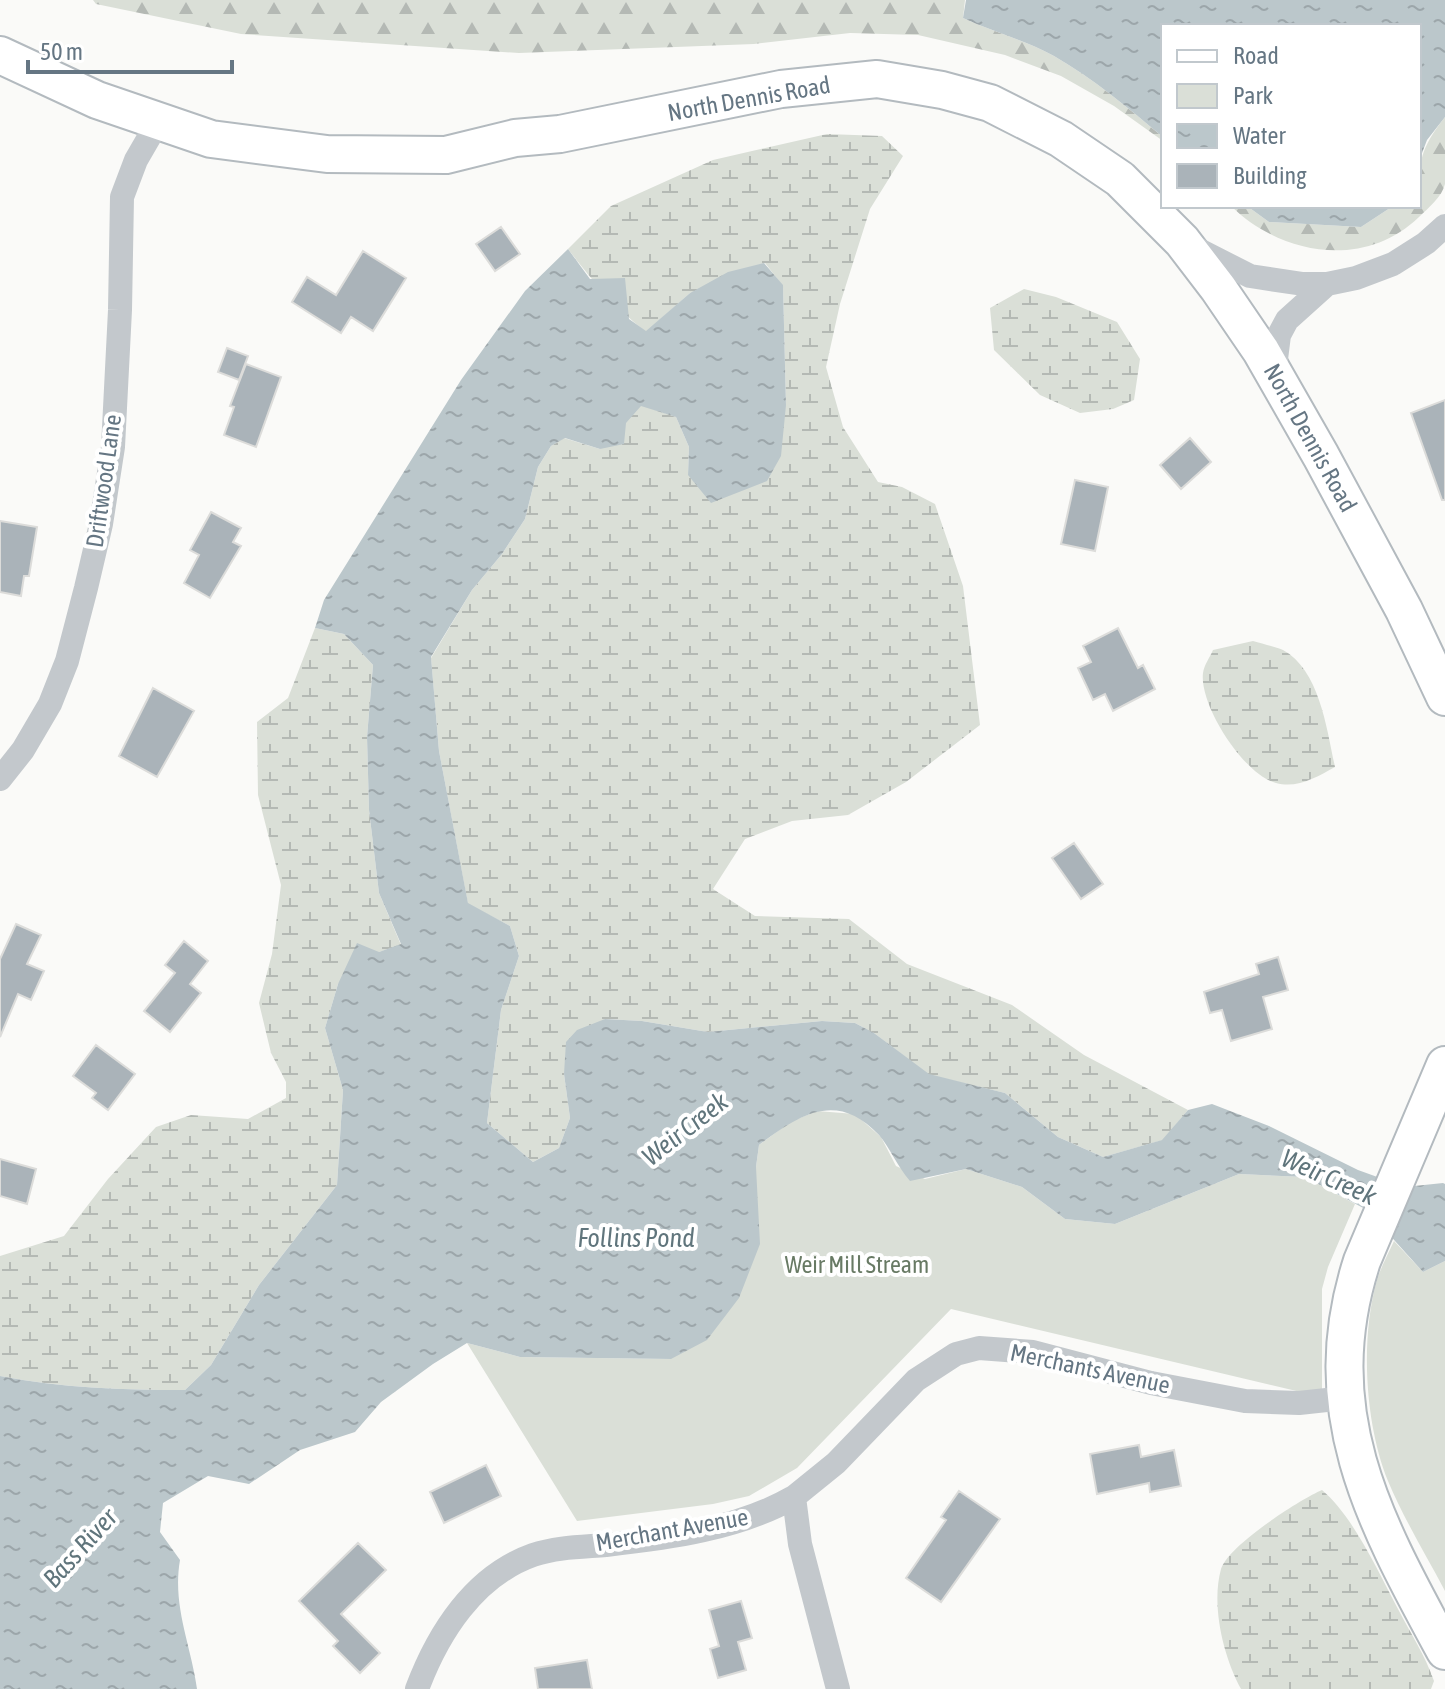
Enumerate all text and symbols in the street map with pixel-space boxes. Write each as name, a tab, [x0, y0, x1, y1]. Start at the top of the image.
scale bar	[28, 24, 232, 74]
legend	[1161, 24, 1421, 208]
text: 50 m	[40, 38, 83, 65]
text: Road	[1233, 42, 1279, 69]
street label: North Dennis Road	[665, 71, 832, 126]
text: Park	[1233, 82, 1274, 109]
text: Water	[1233, 122, 1286, 149]
text: Building	[1233, 162, 1307, 189]
street label: North Dennis Road	[1259, 359, 1362, 516]
street label: Driftwood Lane	[81, 413, 126, 549]
water label: Weir Creek	[636, 1086, 734, 1172]
water label: Weir Creek	[1277, 1143, 1381, 1211]
water label: Follins Pond	[578, 1223, 694, 1253]
park label: Weir Mill Stream	[785, 1251, 929, 1278]
street label: Merchants Avenue	[1008, 1338, 1172, 1399]
water label: Bass River	[37, 1502, 124, 1593]
street label: Merchant Avenue	[594, 1503, 750, 1556]

